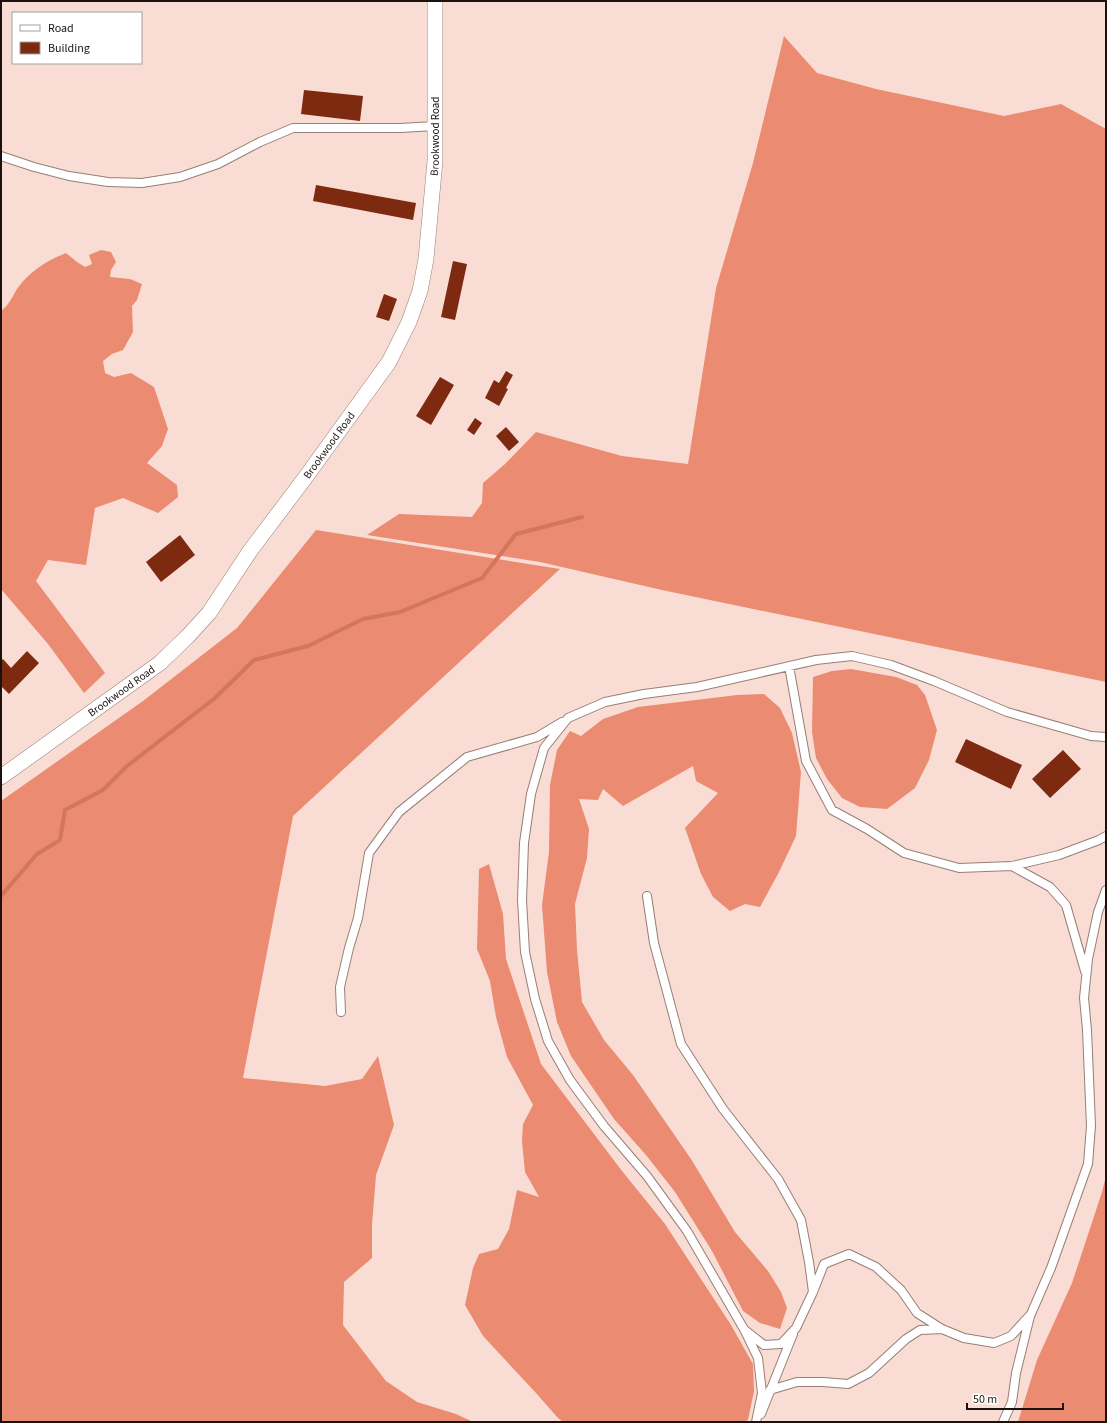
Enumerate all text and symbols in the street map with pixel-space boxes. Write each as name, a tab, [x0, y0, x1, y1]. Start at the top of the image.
legend	[12, 12, 142, 64]
text: Road	[48, 20, 74, 37]
text: Building	[48, 40, 90, 57]
street label: Brookwood Road	[426, 97, 443, 177]
street label: Brookwood Road	[299, 409, 358, 482]
street label: Brookwood Road	[85, 662, 158, 720]
scale bar	[967, 1385, 1063, 1411]
text: 50 m	[973, 1391, 997, 1408]

